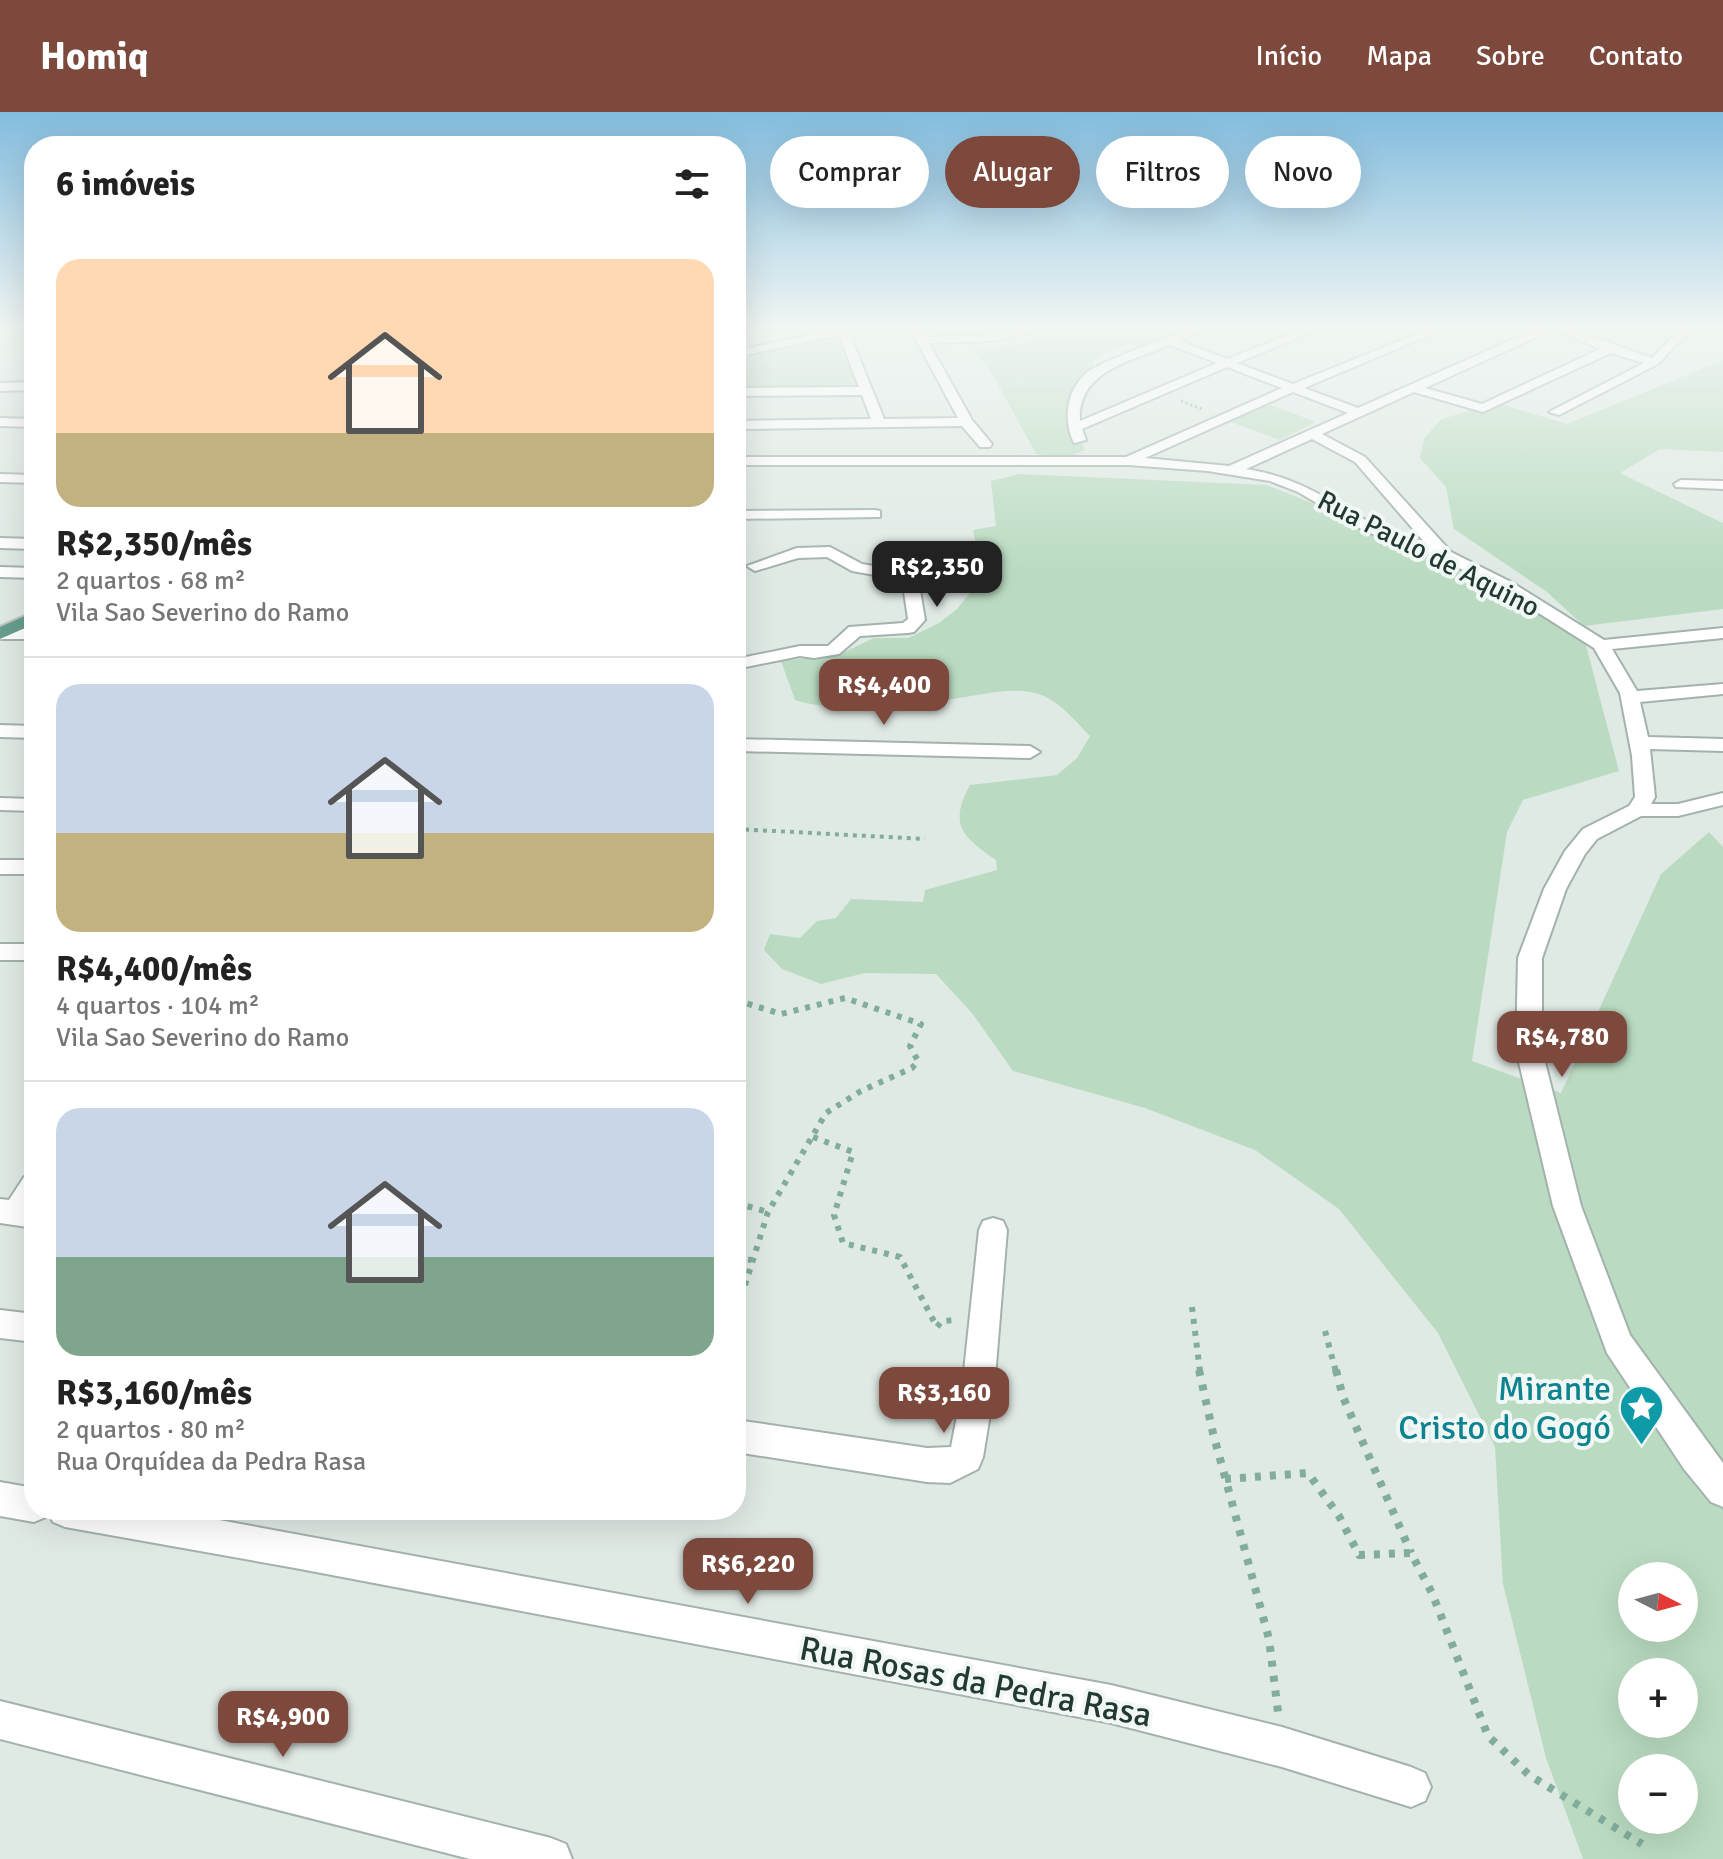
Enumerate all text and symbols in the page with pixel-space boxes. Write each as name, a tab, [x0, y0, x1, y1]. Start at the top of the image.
text: Homiq	[40, 33, 148, 80]
text: Início	[1255, 39, 1322, 73]
text: Mapa	[1366, 39, 1432, 73]
text: Sobre	[1476, 39, 1545, 73]
text: Contato	[1589, 39, 1683, 73]
chip: Comprar	[770, 136, 929, 208]
chip: Alugar	[945, 136, 1080, 208]
chip: Filtros	[1096, 136, 1229, 208]
chip: Novo	[1245, 136, 1361, 208]
icon: filters	[670, 162, 714, 206]
text: 6 imóveis	[56, 163, 195, 205]
icon: home	[313, 311, 457, 455]
street label: Rua Paulo de Aquino	[1312, 483, 1545, 625]
text: R$2,350/mês	[56, 523, 252, 565]
pin: R$2,350	[863, 541, 1011, 609]
text: R$2,350	[890, 551, 984, 583]
text: 2 quartos · 68 m²	[56, 565, 246, 597]
text: Vila Sao Severino do Ramo	[56, 597, 349, 629]
pin: R$4,400	[810, 659, 958, 727]
text: R$4,400	[837, 669, 931, 701]
icon: home	[313, 736, 457, 880]
text: R$4,400/mês	[56, 948, 252, 990]
text: 4 quartos · 104 m²	[56, 990, 260, 1022]
pin: R$4,780	[1488, 1011, 1636, 1079]
text: R$4,780	[1515, 1021, 1609, 1053]
text: Vila Sao Severino do Ramo	[56, 1022, 349, 1054]
icon: home	[313, 1160, 457, 1304]
pin: R$3,160	[870, 1367, 1018, 1435]
place label: Mirante Cristo do Gogó	[1398, 1368, 1611, 1449]
text: R$3,160/mês	[56, 1372, 252, 1414]
text: R$3,160	[897, 1377, 991, 1409]
place icon: Mirante Cristo do Gogó	[1618, 1384, 1666, 1447]
text: 2 quartos · 80 m²	[56, 1414, 246, 1446]
text: Rua Orquídea da Pedra Rasa	[56, 1446, 366, 1478]
pin: R$6,220	[674, 1538, 822, 1606]
text: R$6,220	[701, 1548, 795, 1580]
north arrow	[1618, 1562, 1698, 1642]
map controls	[1618, 1562, 1698, 1834]
street label: Rua Rosas da Pedra Rasa	[796, 1627, 1155, 1737]
button: +	[1618, 1658, 1698, 1738]
pin: R$4,900	[209, 1691, 357, 1759]
text: R$4,900	[236, 1701, 330, 1733]
button: −	[1618, 1754, 1698, 1834]

